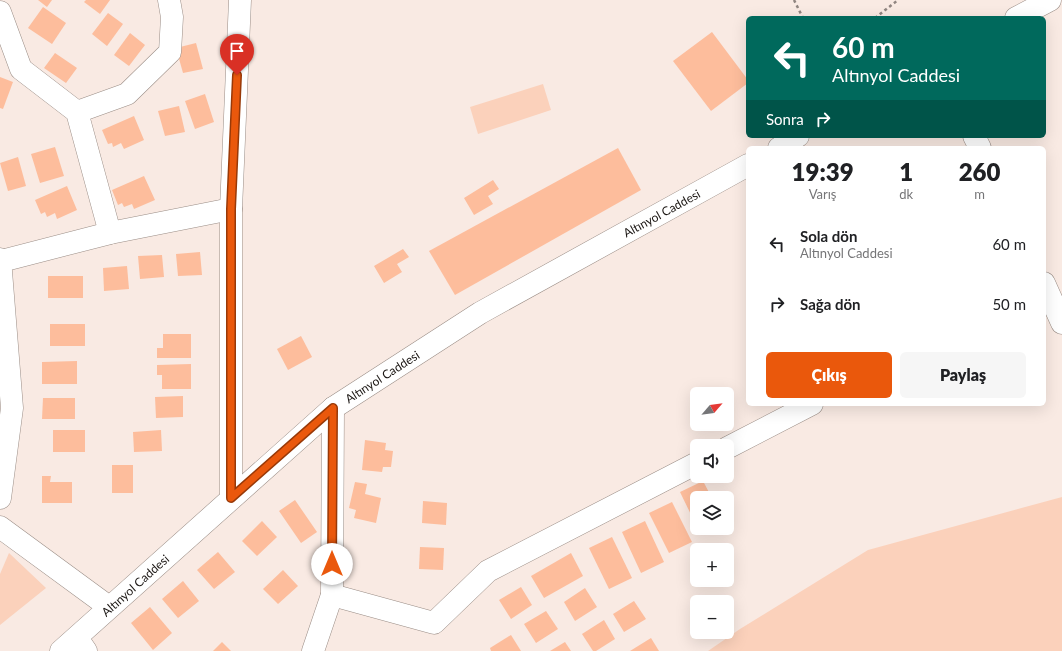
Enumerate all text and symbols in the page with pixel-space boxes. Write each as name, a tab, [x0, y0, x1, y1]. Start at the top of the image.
text: 60 m	[832, 30, 895, 64]
icon: left	[766, 32, 818, 84]
pin	[220, 34, 254, 75]
icon: arrive	[226, 40, 248, 62]
text: Altınyol Caddesi	[832, 64, 960, 86]
icon: right	[812, 108, 834, 130]
text: Sonra	[766, 110, 804, 128]
text: 19:39	[792, 157, 854, 186]
text: 1	[899, 157, 913, 186]
text: 260	[959, 157, 1000, 186]
street label: Altınyol Caddesi	[620, 186, 703, 240]
text: Varış	[809, 186, 836, 202]
text: dk	[899, 186, 913, 202]
text: m	[974, 186, 985, 202]
text: Sola dön	[800, 227, 857, 245]
icon: left	[766, 233, 788, 255]
text: 60 m	[992, 235, 1026, 253]
text: Altınyol Caddesi	[800, 245, 893, 261]
icon: right	[766, 293, 788, 315]
text: Sağa dön	[800, 295, 861, 313]
text: 50 m	[992, 295, 1026, 313]
street label: Altınyol Caddesi	[342, 347, 422, 406]
button: Çıkış	[766, 352, 892, 398]
button: Paylaş	[900, 352, 1026, 398]
north arrow	[690, 387, 734, 431]
map controls	[690, 387, 734, 639]
button: sound	[690, 439, 734, 483]
button: layers	[690, 491, 734, 535]
position arrow	[311, 543, 353, 585]
button: +	[690, 543, 734, 587]
street label: Altınyol Caddesi	[98, 551, 172, 619]
button: −	[690, 595, 734, 639]

